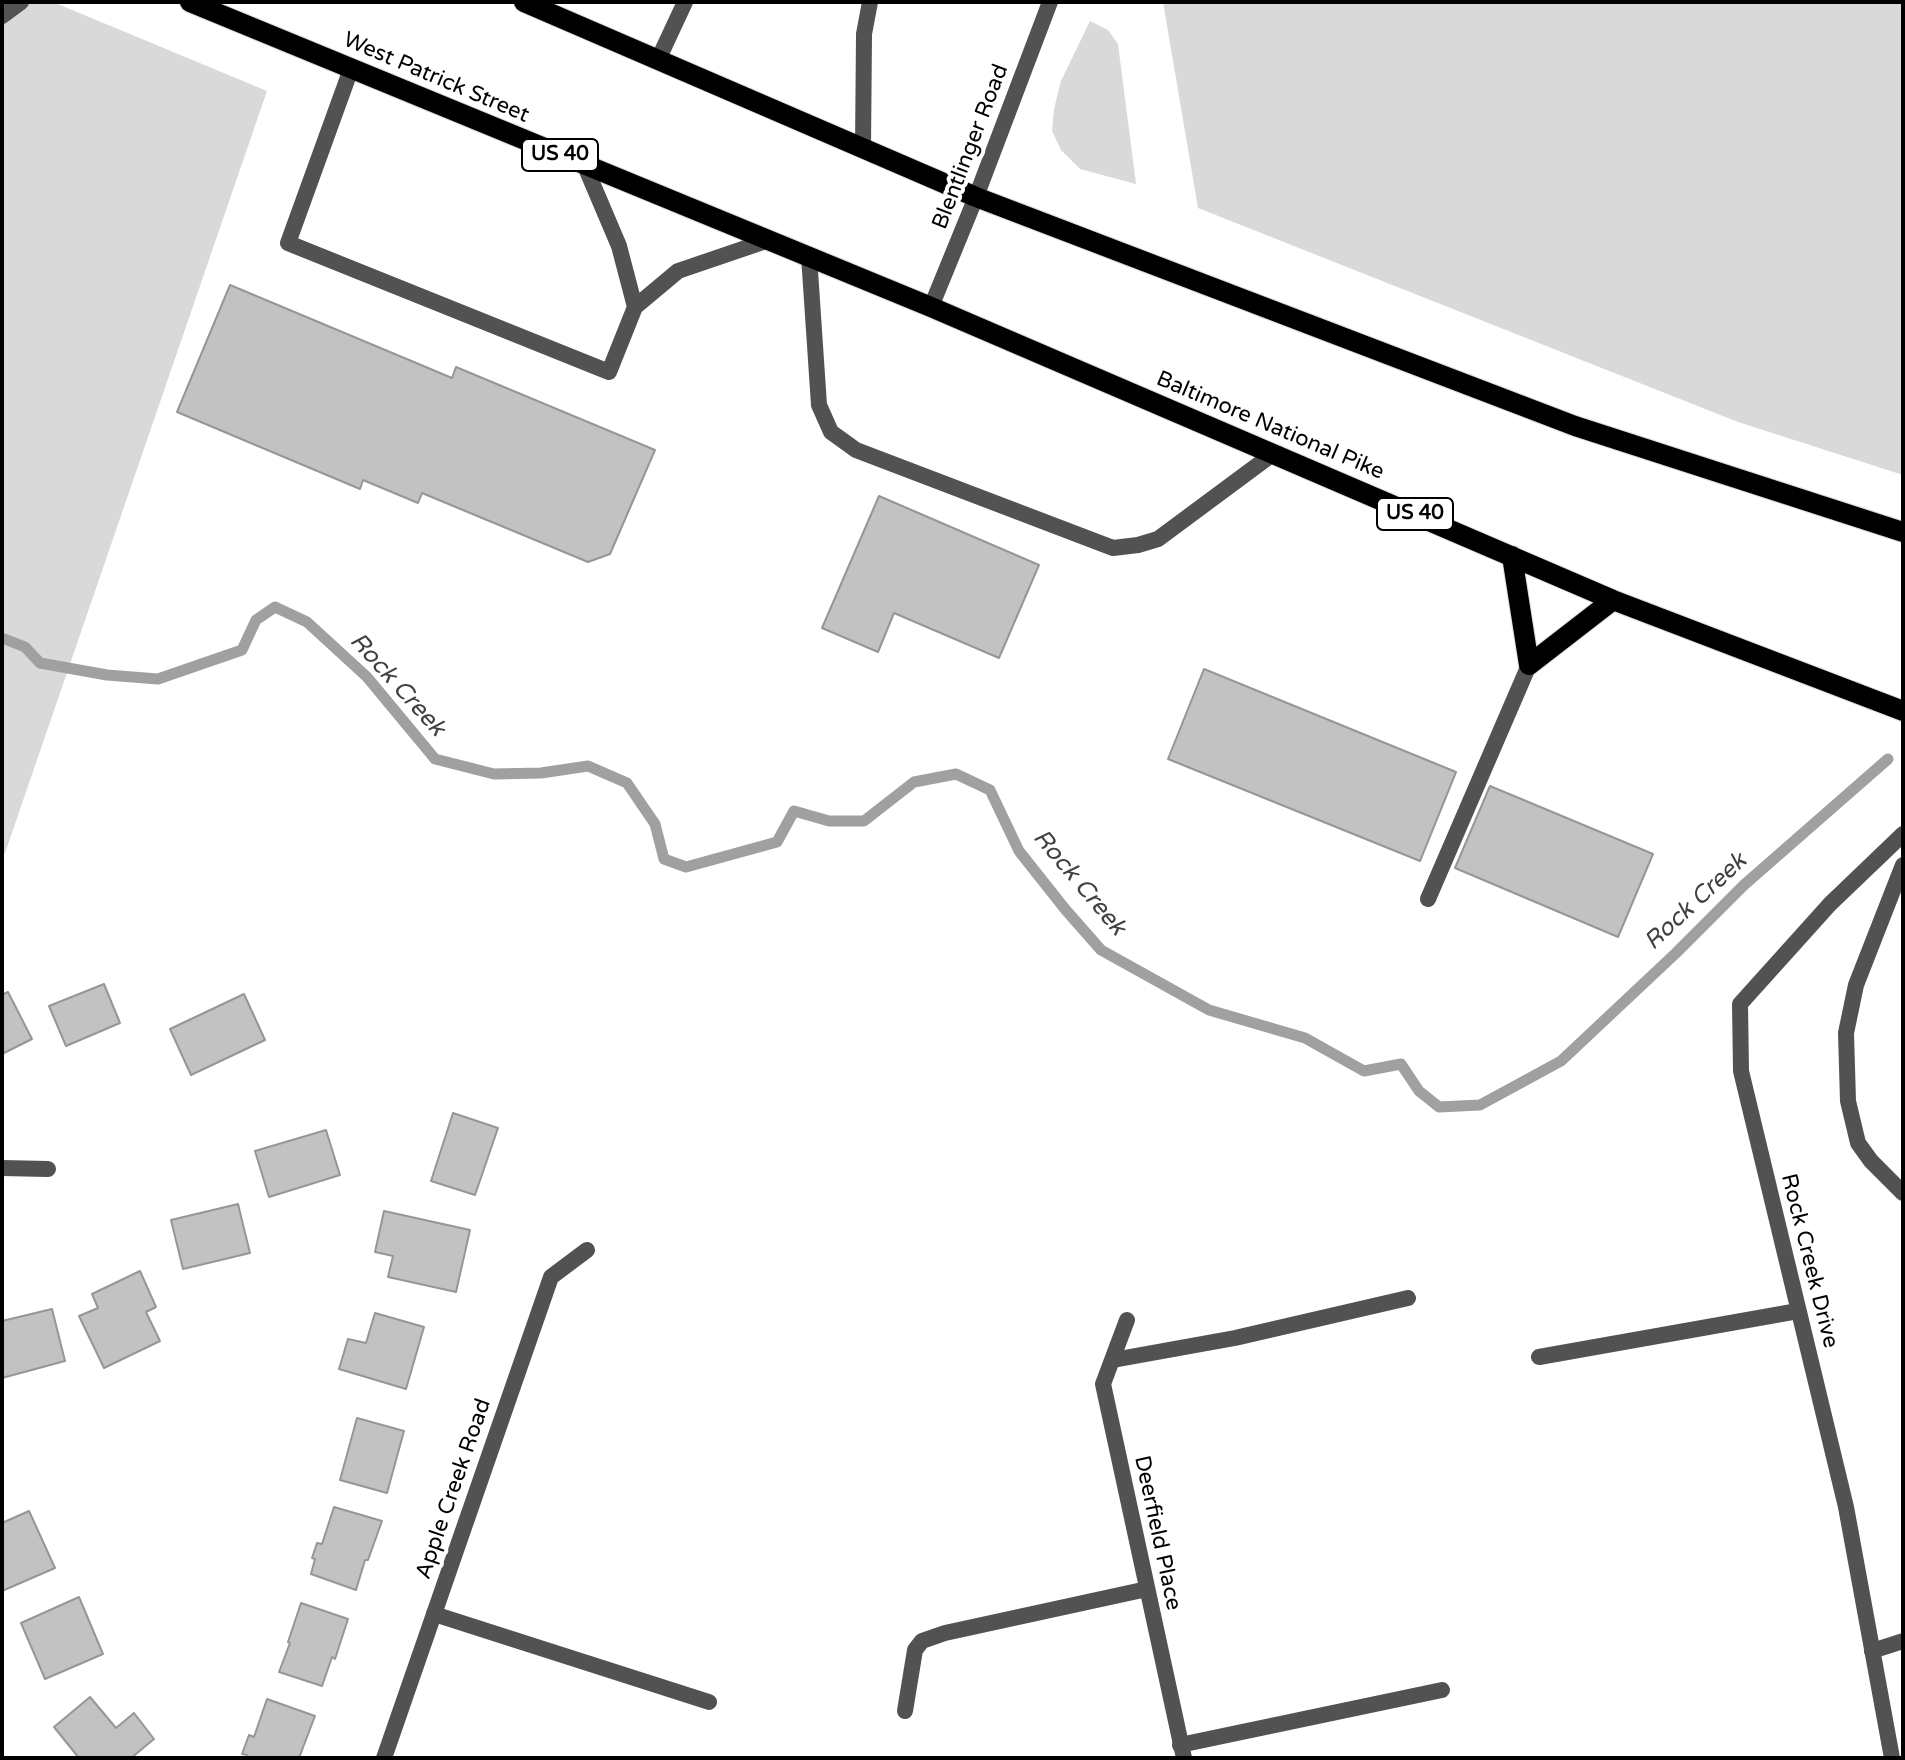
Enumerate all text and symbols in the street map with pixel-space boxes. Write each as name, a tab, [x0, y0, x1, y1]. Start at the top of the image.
street label: West Patrick Street	[339, 27, 533, 129]
street label: Blentlinger Road	[927, 61, 1015, 233]
road number: US 40	[522, 139, 598, 171]
street label: Baltimore National Pike	[1152, 366, 1388, 486]
road number: US 40	[1377, 498, 1453, 530]
water label: Rock Creek	[343, 627, 451, 743]
water label: Rock Creek	[1026, 824, 1132, 942]
water label: Rock Creek	[1639, 847, 1753, 957]
street label: Rock Creek Drive	[1775, 1171, 1843, 1351]
street label: Apple Creek Road	[411, 1395, 497, 1583]
street label: Deerfield Place	[1128, 1453, 1186, 1613]

